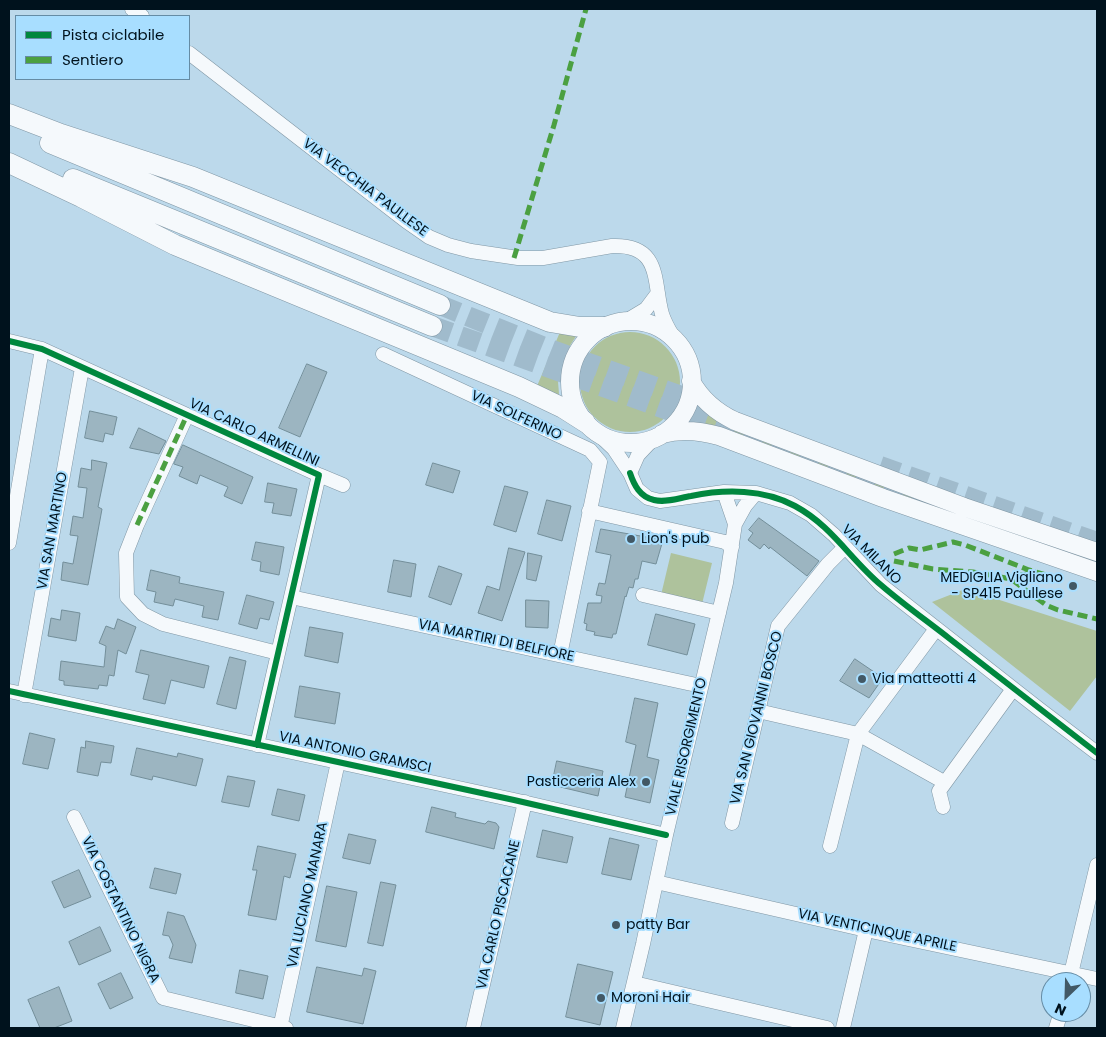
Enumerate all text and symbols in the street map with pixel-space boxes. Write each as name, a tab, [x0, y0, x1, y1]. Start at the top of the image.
legend	[15, 15, 190, 80]
text: Pista ciclabile	[62, 24, 164, 45]
text: Sentiero	[62, 49, 123, 70]
street label: VIA VECCHIA PAULLESE	[299, 135, 431, 241]
street label: VIA SOLFERINO	[468, 388, 564, 444]
street label: VIA CARLO ARMELLINI	[186, 395, 322, 471]
street label: VIA SAN MARTINO	[34, 471, 72, 591]
street label: VIA MILANO	[838, 522, 904, 588]
place label: Lion's pub	[641, 531, 710, 547]
marker: Lion's pub	[625, 533, 637, 545]
place label: MEDIGLIA Vigliano - SP415 Paullese	[940, 570, 1063, 602]
marker: MEDIGLIA Vigliano - SP415 Paullese	[1067, 580, 1079, 592]
street label: VIA MARTIRI DI BELFIORE	[417, 616, 575, 666]
street label: VIA SAN GIOVANNI BOSCO	[727, 630, 787, 806]
place label: Via matteotti 4	[872, 671, 976, 687]
marker: Via matteotti 4	[856, 673, 868, 685]
street label: VIALE RISORGIMENTO	[663, 676, 711, 818]
street label: VIA ANTONIO GRAMSCI	[277, 729, 433, 777]
place label: Pasticceria Alex	[527, 774, 636, 790]
marker: Pasticceria Alex	[640, 776, 652, 788]
street label: VIA LUCIANO MANARA	[284, 821, 332, 969]
street label: VIA COSTANTINO NIGRA	[77, 834, 163, 986]
street label: VIA CARLO PISCACANE	[474, 839, 524, 991]
street label: VIA VENTICINQUE APRILE	[796, 906, 958, 956]
place label: patty Bar	[626, 917, 690, 933]
marker: patty Bar	[610, 919, 622, 931]
north arrow	[1041, 972, 1091, 1022]
place label: Moroni Hair	[611, 990, 690, 1006]
marker: Moroni Hair	[595, 992, 607, 1004]
text: N	[1051, 999, 1069, 1021]

